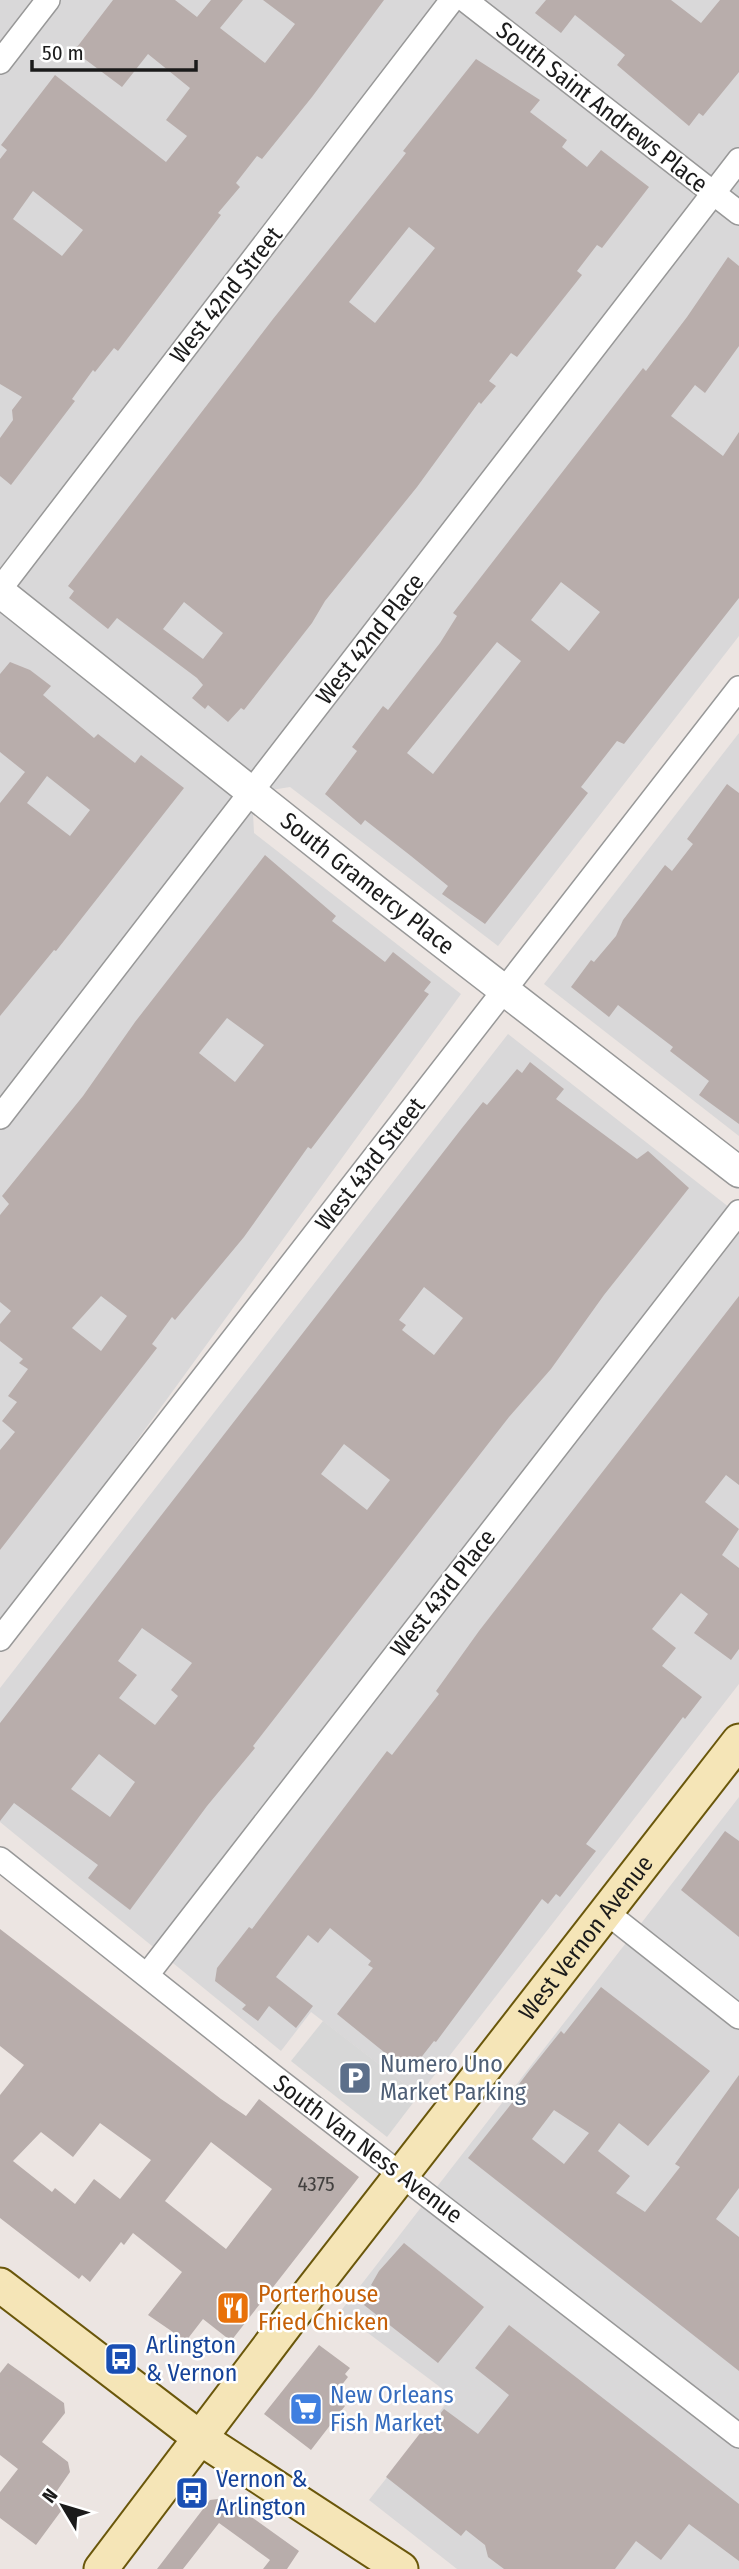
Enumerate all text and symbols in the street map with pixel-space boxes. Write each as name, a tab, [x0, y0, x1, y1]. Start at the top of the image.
street label: South Saint Andrews Place	[491, 16, 713, 198]
scale bar	[32, 28, 196, 72]
text: 50 m	[42, 40, 84, 66]
street label: West 42nd Street	[164, 221, 288, 369]
street label: West 42nd Place	[310, 568, 430, 710]
street label: South Gramercy Place	[275, 807, 460, 960]
street label: West 43rd Street	[310, 1092, 431, 1236]
street label: West 43rd Place	[385, 1524, 501, 1662]
street label: West Vernon Avenue	[513, 1850, 659, 2026]
place label: Numero Uno Market Parking	[380, 2050, 527, 2106]
parking icon: Numero Uno Market Parking	[336, 2059, 374, 2097]
street label: South Van Ness Avenue	[268, 2069, 468, 2229]
house number: 4375	[297, 2171, 335, 2197]
place label: Porterhouse Fried Chicken	[258, 2280, 389, 2336]
restaurant icon: Porterhouse Fried Chicken	[214, 2289, 252, 2327]
place label: Arlington & Vernon	[146, 2331, 237, 2387]
bus stop icon: Arlington & Vernon	[102, 2340, 140, 2378]
place label: New Orleans Fish Market	[330, 2381, 454, 2437]
supermarket icon: New Orleans Fish Market	[287, 2390, 325, 2428]
place label: Vernon & Arlington	[216, 2465, 307, 2521]
north arrow	[28, 2471, 98, 2541]
bus stop icon: Vernon & Arlington	[173, 2474, 211, 2512]
text: N	[37, 2484, 63, 2507]

